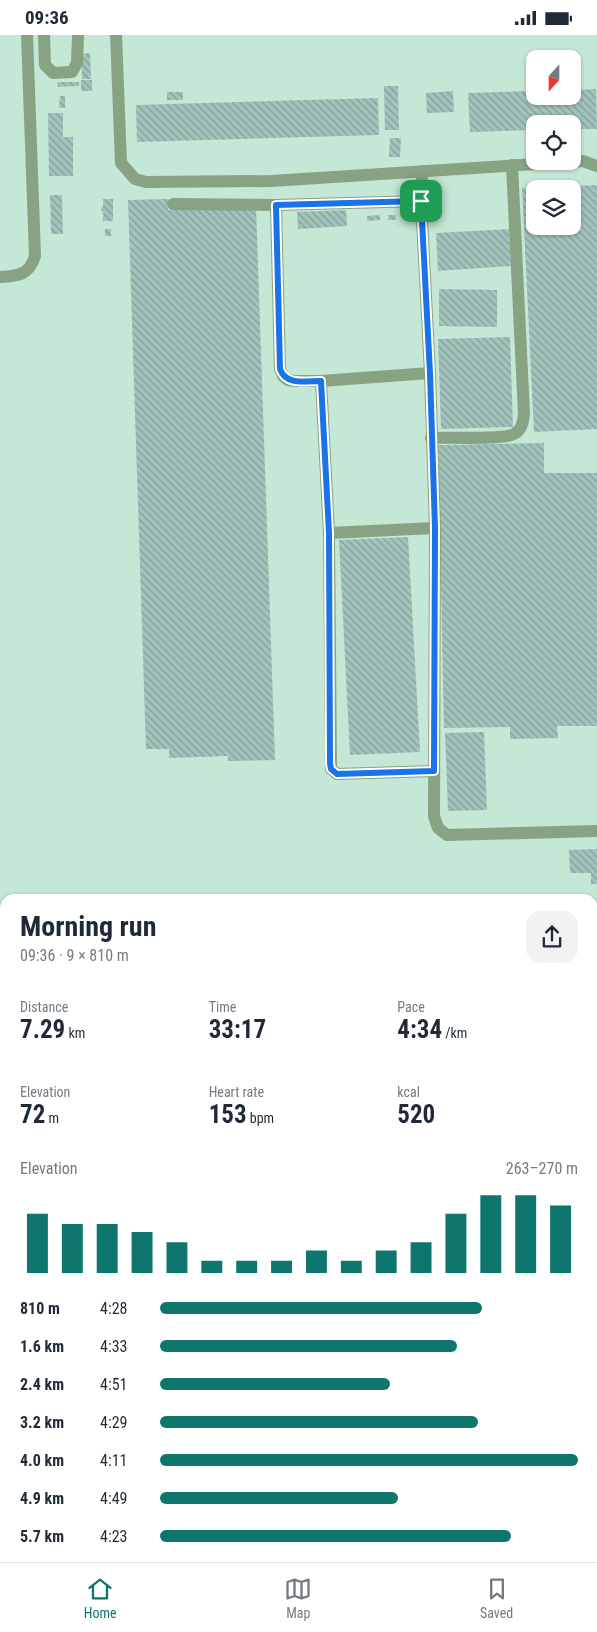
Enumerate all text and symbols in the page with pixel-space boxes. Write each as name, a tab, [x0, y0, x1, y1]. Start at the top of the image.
text: 09:36	[25, 6, 69, 29]
north arrow	[526, 50, 581, 105]
map controls	[526, 50, 581, 235]
button: locate	[526, 115, 581, 170]
pin	[400, 180, 442, 222]
button: layers	[526, 180, 581, 235]
icon: arrive	[407, 187, 435, 215]
text: Morning run	[20, 910, 156, 943]
button: share	[526, 911, 578, 963]
text: 09:36 · 9 × 810 m	[20, 946, 129, 965]
text: Distance	[20, 999, 68, 1015]
text: Time	[209, 999, 236, 1015]
text: Pace	[397, 999, 425, 1015]
text: 7.29	[20, 1015, 65, 1044]
text: 33:17	[209, 1015, 266, 1044]
text: 4:34	[397, 1015, 442, 1044]
text: km	[65, 1025, 85, 1041]
text: /km	[442, 1025, 467, 1041]
text: Elevation	[20, 1084, 70, 1100]
text: Heart rate	[209, 1084, 264, 1100]
text: kcal	[397, 1084, 420, 1100]
text: 72	[20, 1100, 45, 1129]
text: 153	[209, 1100, 247, 1129]
text: 520	[397, 1100, 435, 1129]
text: m	[45, 1110, 59, 1126]
text: bpm	[247, 1110, 274, 1126]
text: Elevation	[20, 1159, 78, 1178]
text: 263–270 m	[506, 1159, 578, 1178]
text: 810 m	[20, 1299, 60, 1318]
text: 4:28	[100, 1299, 127, 1318]
text: 1.6 km	[20, 1337, 64, 1356]
text: 4:33	[100, 1337, 127, 1356]
text: 2.4 km	[20, 1375, 64, 1394]
text: 4:51	[100, 1375, 127, 1394]
text: 3.2 km	[20, 1413, 64, 1432]
text: 4:29	[100, 1413, 127, 1432]
text: 4.0 km	[20, 1451, 64, 1470]
text: 4:11	[100, 1451, 127, 1470]
text: 4.9 km	[20, 1489, 64, 1508]
text: 4:49	[100, 1489, 127, 1508]
text: 5.7 km	[20, 1527, 64, 1546]
text: 4:23	[100, 1527, 127, 1546]
tab: Home	[84, 1575, 117, 1621]
tab: Map	[284, 1575, 312, 1621]
tab: Saved	[480, 1575, 513, 1621]

